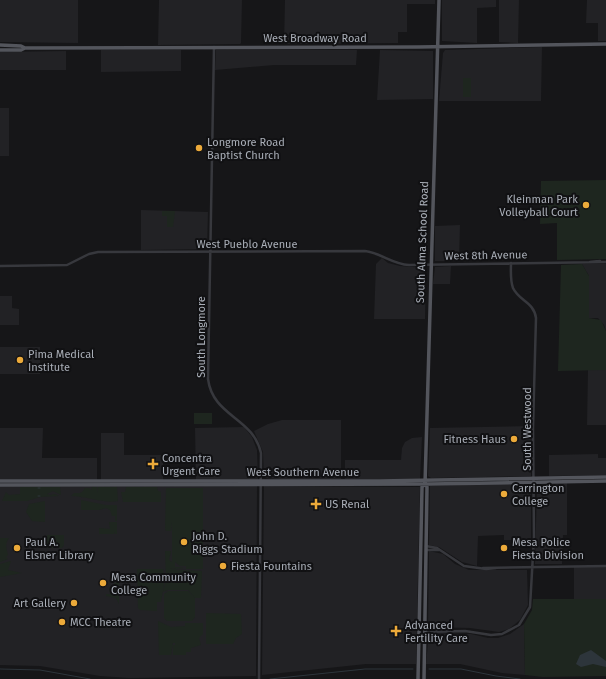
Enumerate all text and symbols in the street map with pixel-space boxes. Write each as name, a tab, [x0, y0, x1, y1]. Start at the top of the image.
street label: West Broadway Road	[263, 32, 367, 45]
place label: Longmore Road Baptist Church	[207, 136, 285, 162]
marker: Longmore Road Baptist Church	[194, 143, 204, 153]
street label: South Alma School Road	[414, 181, 431, 303]
place label: Kleinman Park Volleyball Court	[499, 193, 578, 219]
marker: Kleinman Park Volleyball Court	[581, 200, 591, 210]
street label: West Pueblo Avenue	[196, 238, 298, 251]
street label: West 8th Avenue	[444, 248, 528, 263]
street label: South Longmore	[195, 296, 208, 378]
place label: Pima Medical Institute	[28, 348, 94, 374]
marker: Pima Medical Institute	[15, 355, 25, 365]
street label: South Westwood	[521, 387, 534, 471]
place label: Fitness Haus	[443, 433, 506, 446]
marker: Fitness Haus	[509, 434, 519, 444]
place label: Concentra Urgent Care	[162, 452, 220, 478]
marker: Concentra Urgent Care	[147, 458, 159, 470]
street label: West Southern Avenue	[247, 466, 359, 479]
place label: Carrington College	[512, 482, 564, 508]
marker: Carrington College	[499, 489, 509, 499]
marker: US Renal	[310, 498, 322, 510]
place label: US Renal	[325, 498, 369, 511]
place label: John D. Riggs Stadium	[192, 530, 263, 556]
place label: Paul A. Elsner Library	[25, 536, 94, 562]
place label: Mesa Police Fiesta Division	[512, 536, 584, 562]
marker: John D. Riggs Stadium	[179, 537, 189, 547]
marker: Paul A. Elsner Library	[12, 543, 22, 553]
marker: Mesa Police Fiesta Division	[499, 543, 509, 553]
place label: Fiesta Fountains	[231, 560, 312, 573]
marker: Fiesta Fountains	[218, 561, 228, 571]
place label: Mesa Community College	[111, 571, 197, 597]
marker: Mesa Community College	[98, 578, 108, 588]
place label: Art Gallery	[14, 597, 67, 610]
marker: Art Gallery	[69, 598, 79, 608]
place label: MCC Theatre	[70, 616, 131, 629]
marker: MCC Theatre	[57, 617, 67, 627]
place label: Advanced Fertility Care	[405, 619, 468, 645]
marker: Advanced Fertility Care	[390, 625, 402, 637]

